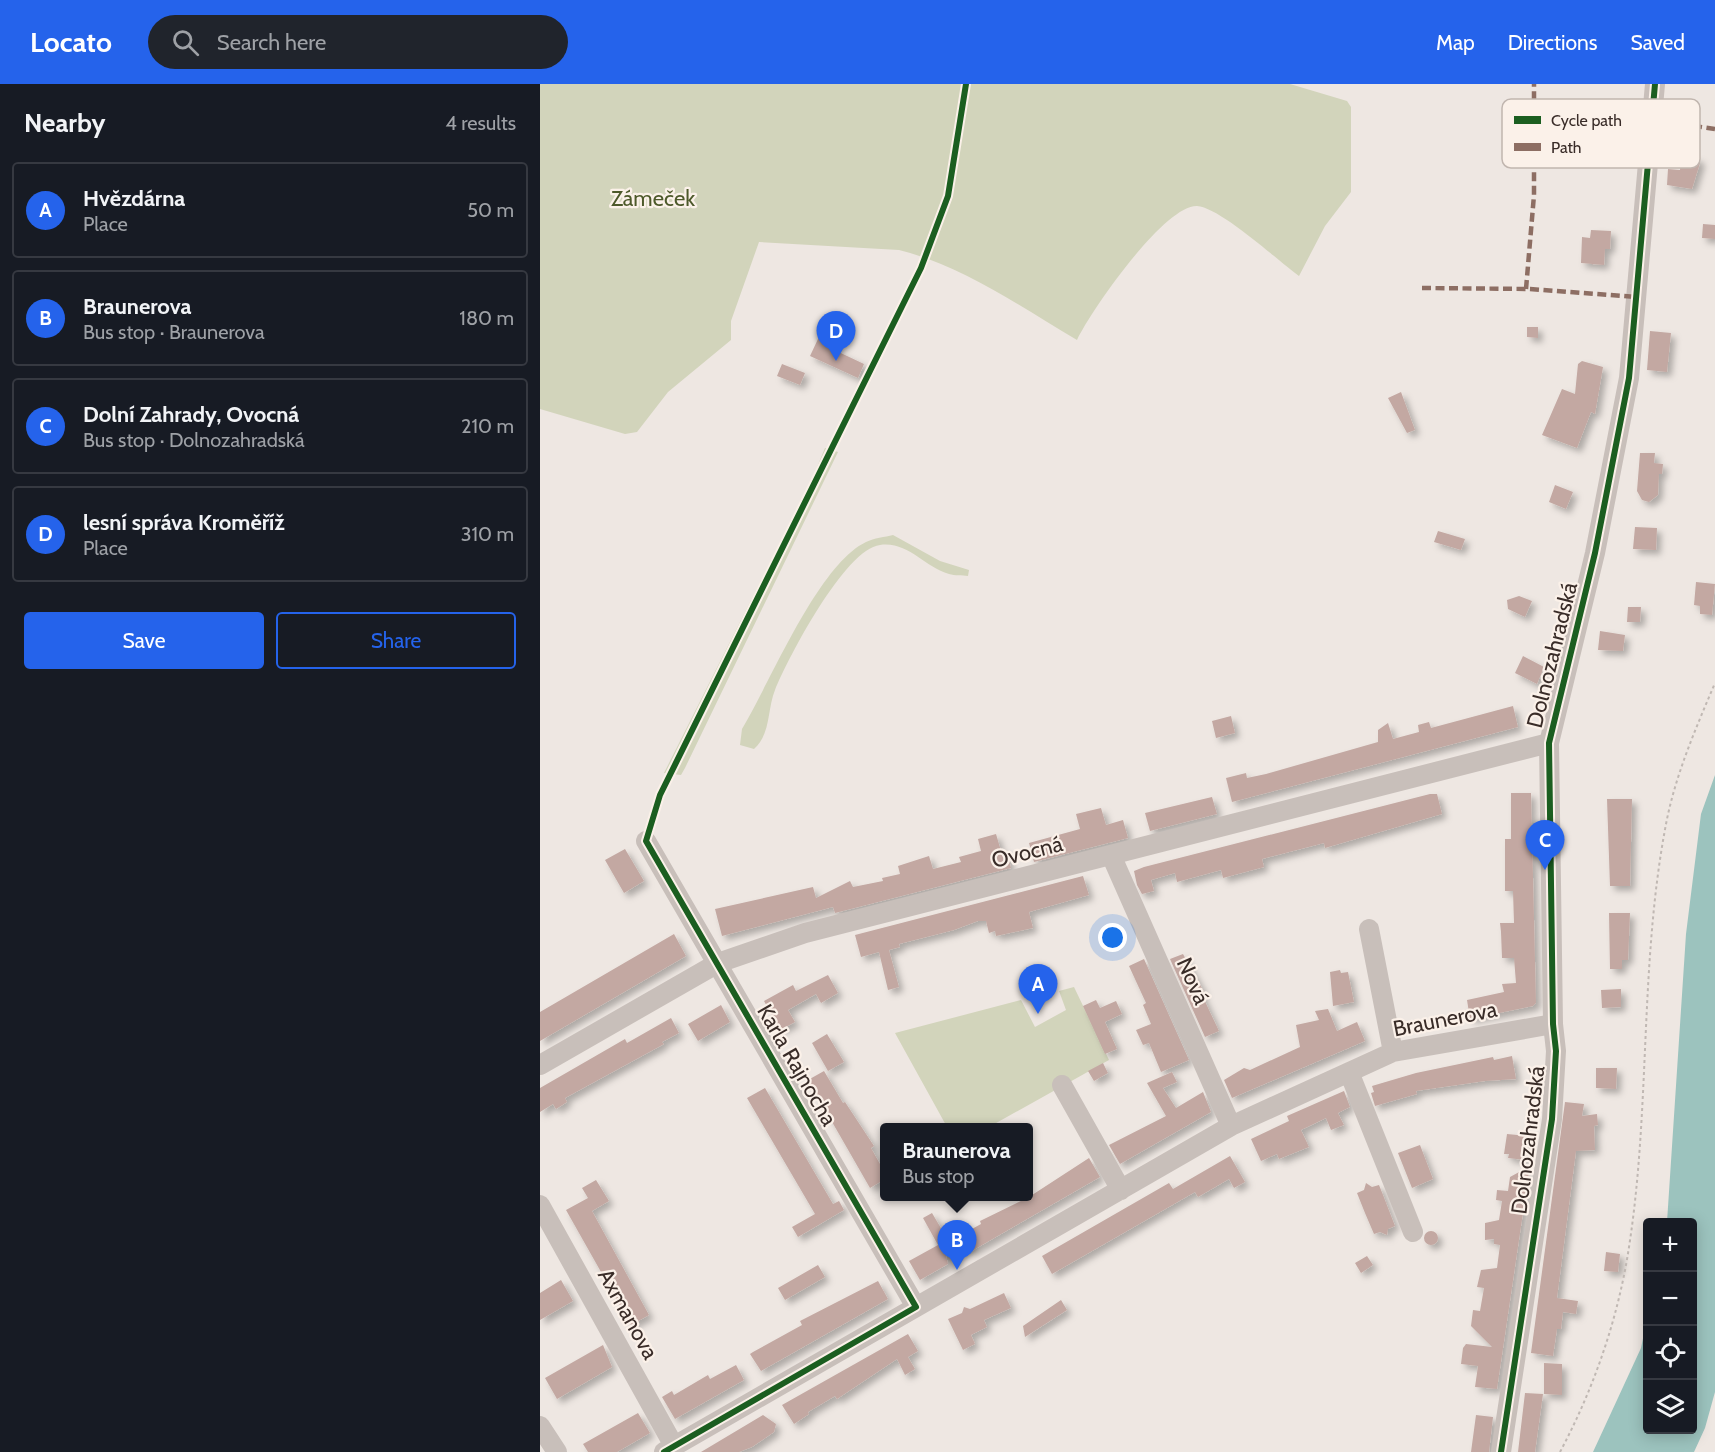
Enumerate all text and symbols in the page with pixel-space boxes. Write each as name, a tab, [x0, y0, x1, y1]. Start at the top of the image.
search box	[148, 15, 568, 69]
text: Locato	[30, 25, 112, 59]
icon: search	[169, 26, 202, 59]
text: Search here	[217, 29, 326, 56]
text: Map	[1436, 30, 1475, 55]
text: Directions	[1508, 30, 1597, 55]
text: Saved	[1630, 30, 1685, 55]
legend	[1502, 99, 1700, 168]
text: Nearby	[24, 107, 105, 139]
text: 4 results	[445, 111, 516, 135]
text: Cycle path	[1551, 111, 1622, 130]
text: Path	[1551, 138, 1582, 157]
text: Hvězdárna	[83, 185, 185, 212]
park label: Zámeček	[611, 185, 695, 212]
text: A	[39, 198, 52, 222]
text: 50 m	[467, 198, 514, 222]
text: Place	[83, 212, 128, 236]
text: Braunerova	[83, 293, 191, 320]
text: B	[39, 306, 52, 330]
text: 180 m	[459, 306, 514, 330]
pin: D	[816, 312, 856, 361]
text: Bus stop · Braunerova	[83, 320, 265, 344]
text: Dolní Zahrady, Ovocná	[83, 401, 299, 428]
text: C	[39, 414, 52, 438]
text: 210 m	[461, 414, 514, 438]
text: Bus stop · Dolnozahradská	[83, 428, 305, 452]
text: lesní správa Kroměříž	[83, 509, 285, 536]
text: D	[38, 522, 53, 546]
text: 310 m	[461, 522, 514, 546]
text: Place	[83, 536, 128, 560]
street label: Dolnozahradská	[1521, 579, 1583, 731]
button: Save	[24, 612, 264, 669]
button: Share	[276, 612, 516, 669]
pin: C	[1526, 820, 1564, 870]
street label: Ovocná	[989, 830, 1066, 874]
your location	[1098, 923, 1127, 952]
street label: Nová	[1171, 953, 1215, 1009]
pin: A	[1018, 964, 1058, 1014]
street label: Braunerova	[1391, 996, 1500, 1042]
street label: Karla Rajnocha	[751, 999, 843, 1131]
street label: Dolnozahradská	[1506, 1064, 1551, 1216]
popup	[880, 1123, 1033, 1201]
text: Braunerova	[902, 1137, 1011, 1164]
text: Bus stop	[902, 1164, 974, 1188]
map controls	[1643, 1218, 1697, 1434]
button: +	[1643, 1218, 1697, 1272]
pin: B	[938, 1220, 976, 1270]
street label: Axmanova	[592, 1264, 664, 1364]
button: −	[1643, 1272, 1697, 1326]
button: locate	[1643, 1326, 1697, 1380]
button: layers	[1643, 1380, 1697, 1434]

